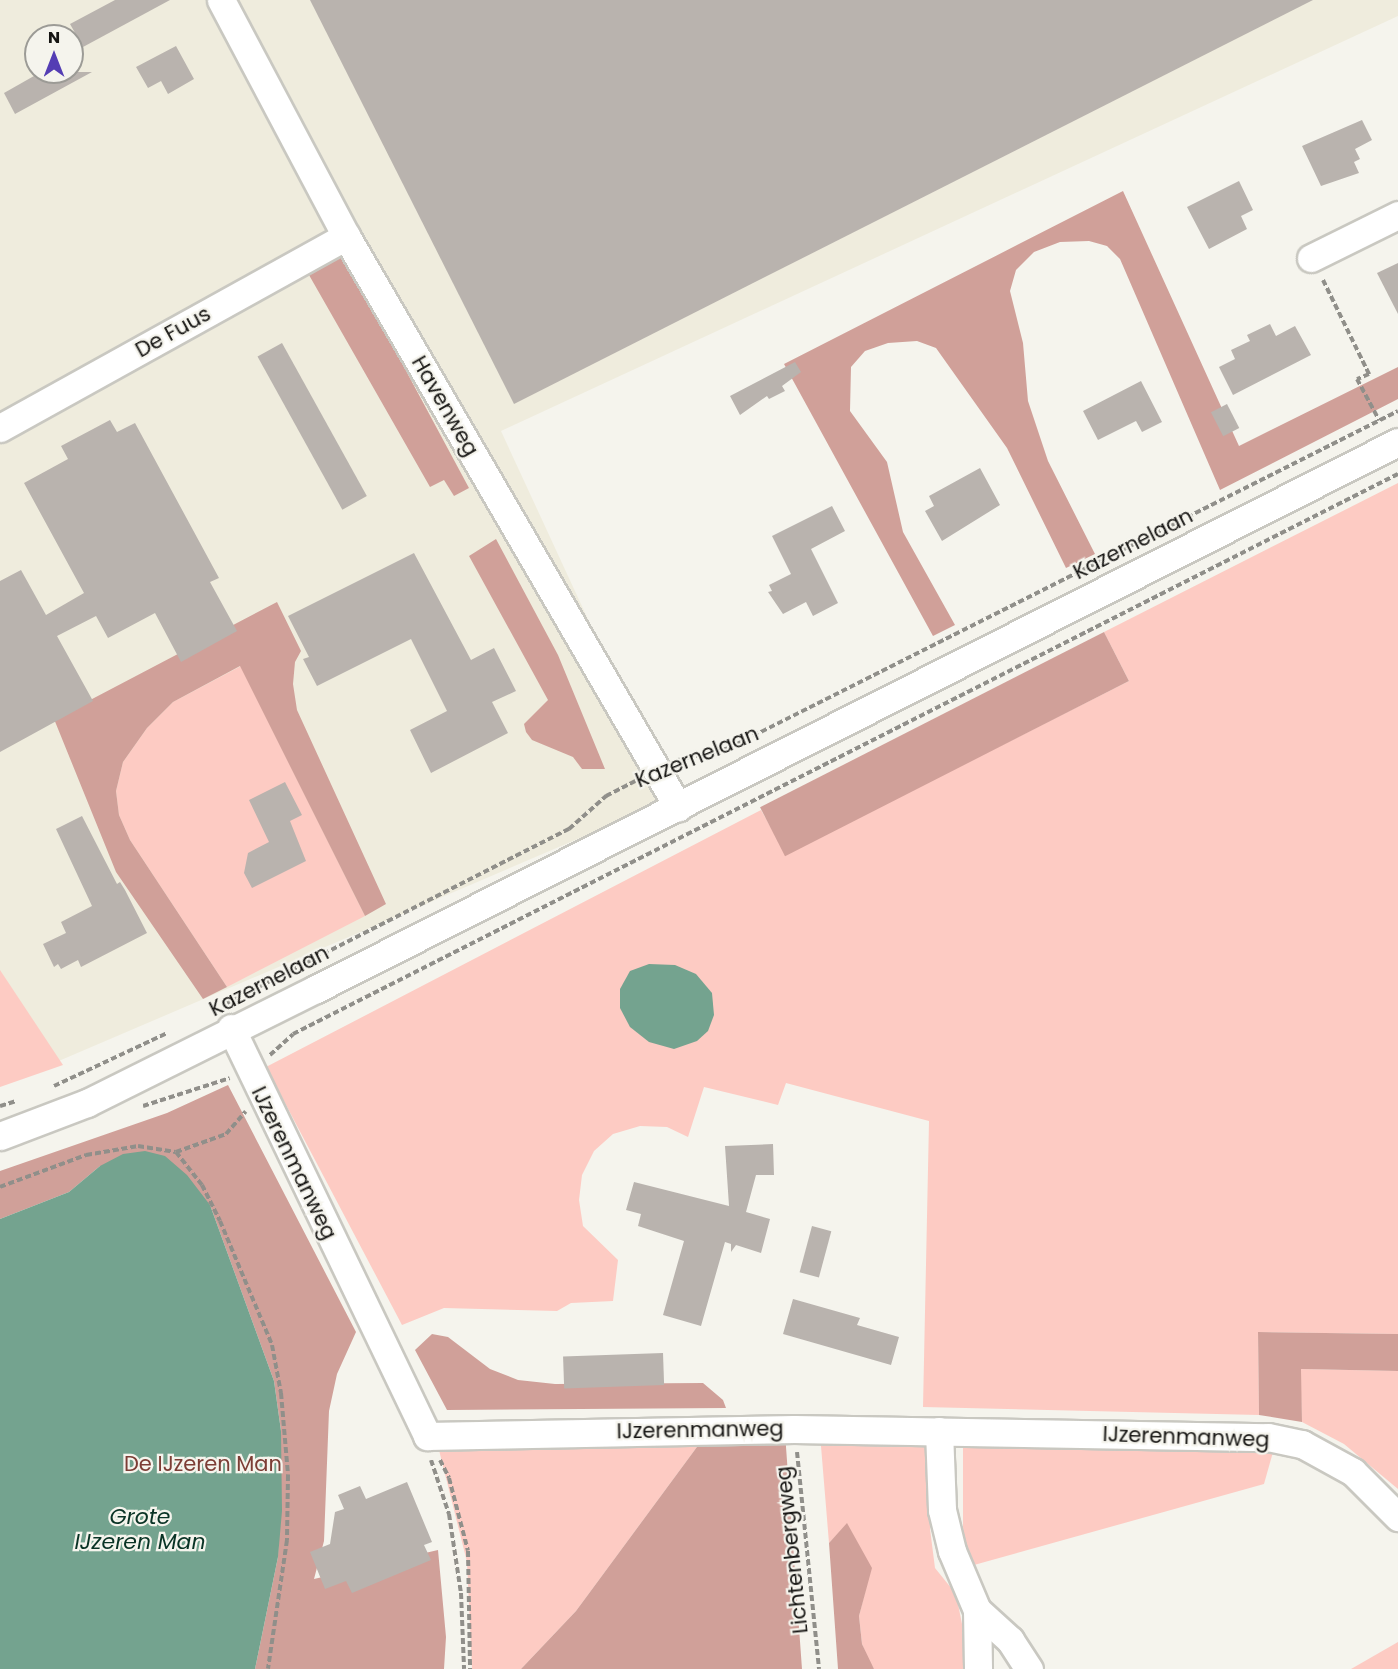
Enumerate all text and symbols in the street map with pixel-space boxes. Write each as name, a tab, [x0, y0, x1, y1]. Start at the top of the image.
north arrow	[24, 24, 84, 84]
text: N	[48, 26, 60, 49]
street label: De Fuus	[131, 301, 215, 363]
street label: Havenweg	[406, 351, 484, 461]
street label: Kazernelaan	[1069, 503, 1197, 585]
street label: Kazernelaan	[632, 721, 762, 793]
street label: Kazernelaan	[205, 940, 333, 1022]
street label: IJzerenmanweg	[246, 1082, 342, 1244]
street label: IJzerenmanweg	[616, 1416, 784, 1444]
street label: IJzerenmanweg	[1102, 1421, 1270, 1453]
park label: De IJzeren Man	[124, 1451, 282, 1477]
street label: Lichtenbergweg	[771, 1465, 813, 1635]
water label: Grote IJzeren Man	[74, 1503, 206, 1554]

